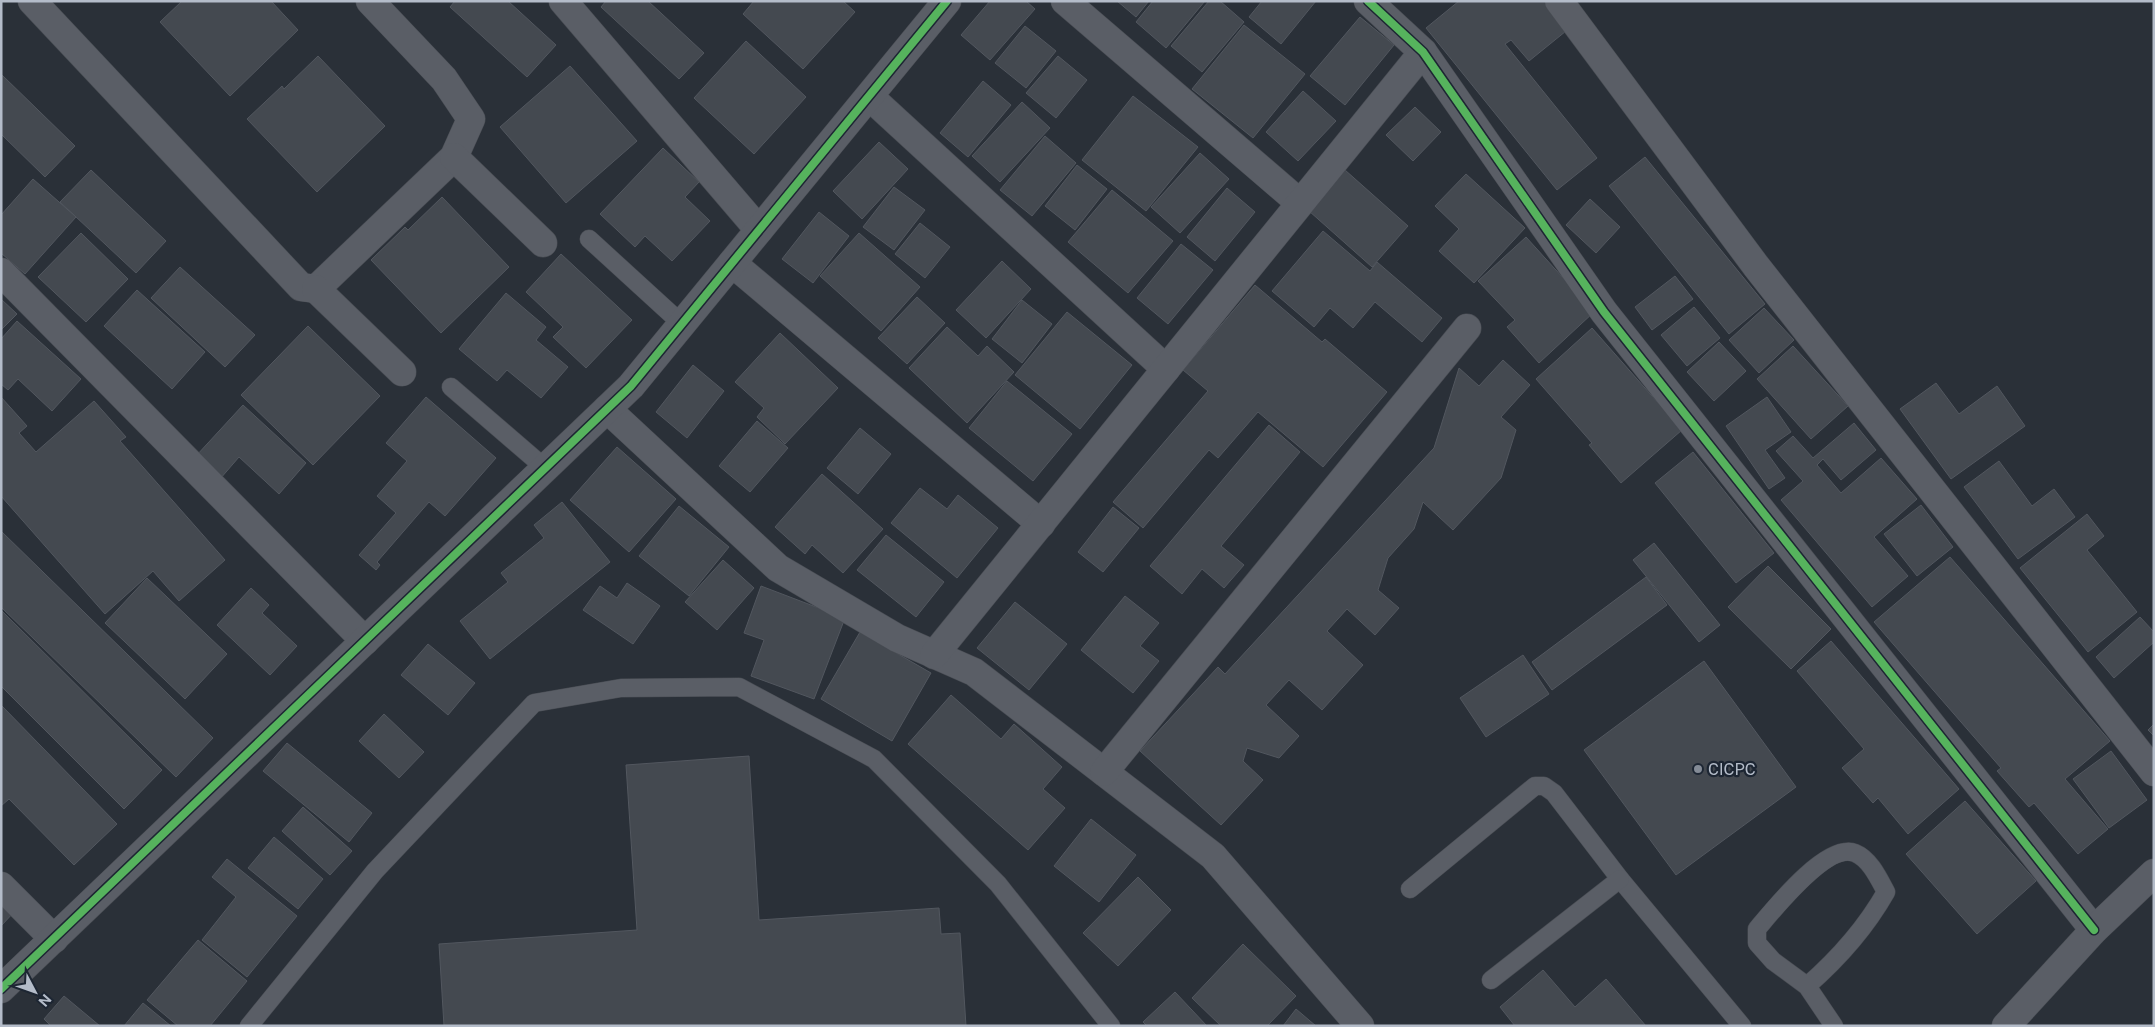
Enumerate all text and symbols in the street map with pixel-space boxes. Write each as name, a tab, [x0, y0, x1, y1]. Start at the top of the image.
place label: CICPC	[1708, 760, 1756, 779]
marker: CICPC	[1692, 763, 1704, 775]
north arrow	[10, 967, 60, 1017]
text: N	[35, 991, 54, 1010]

